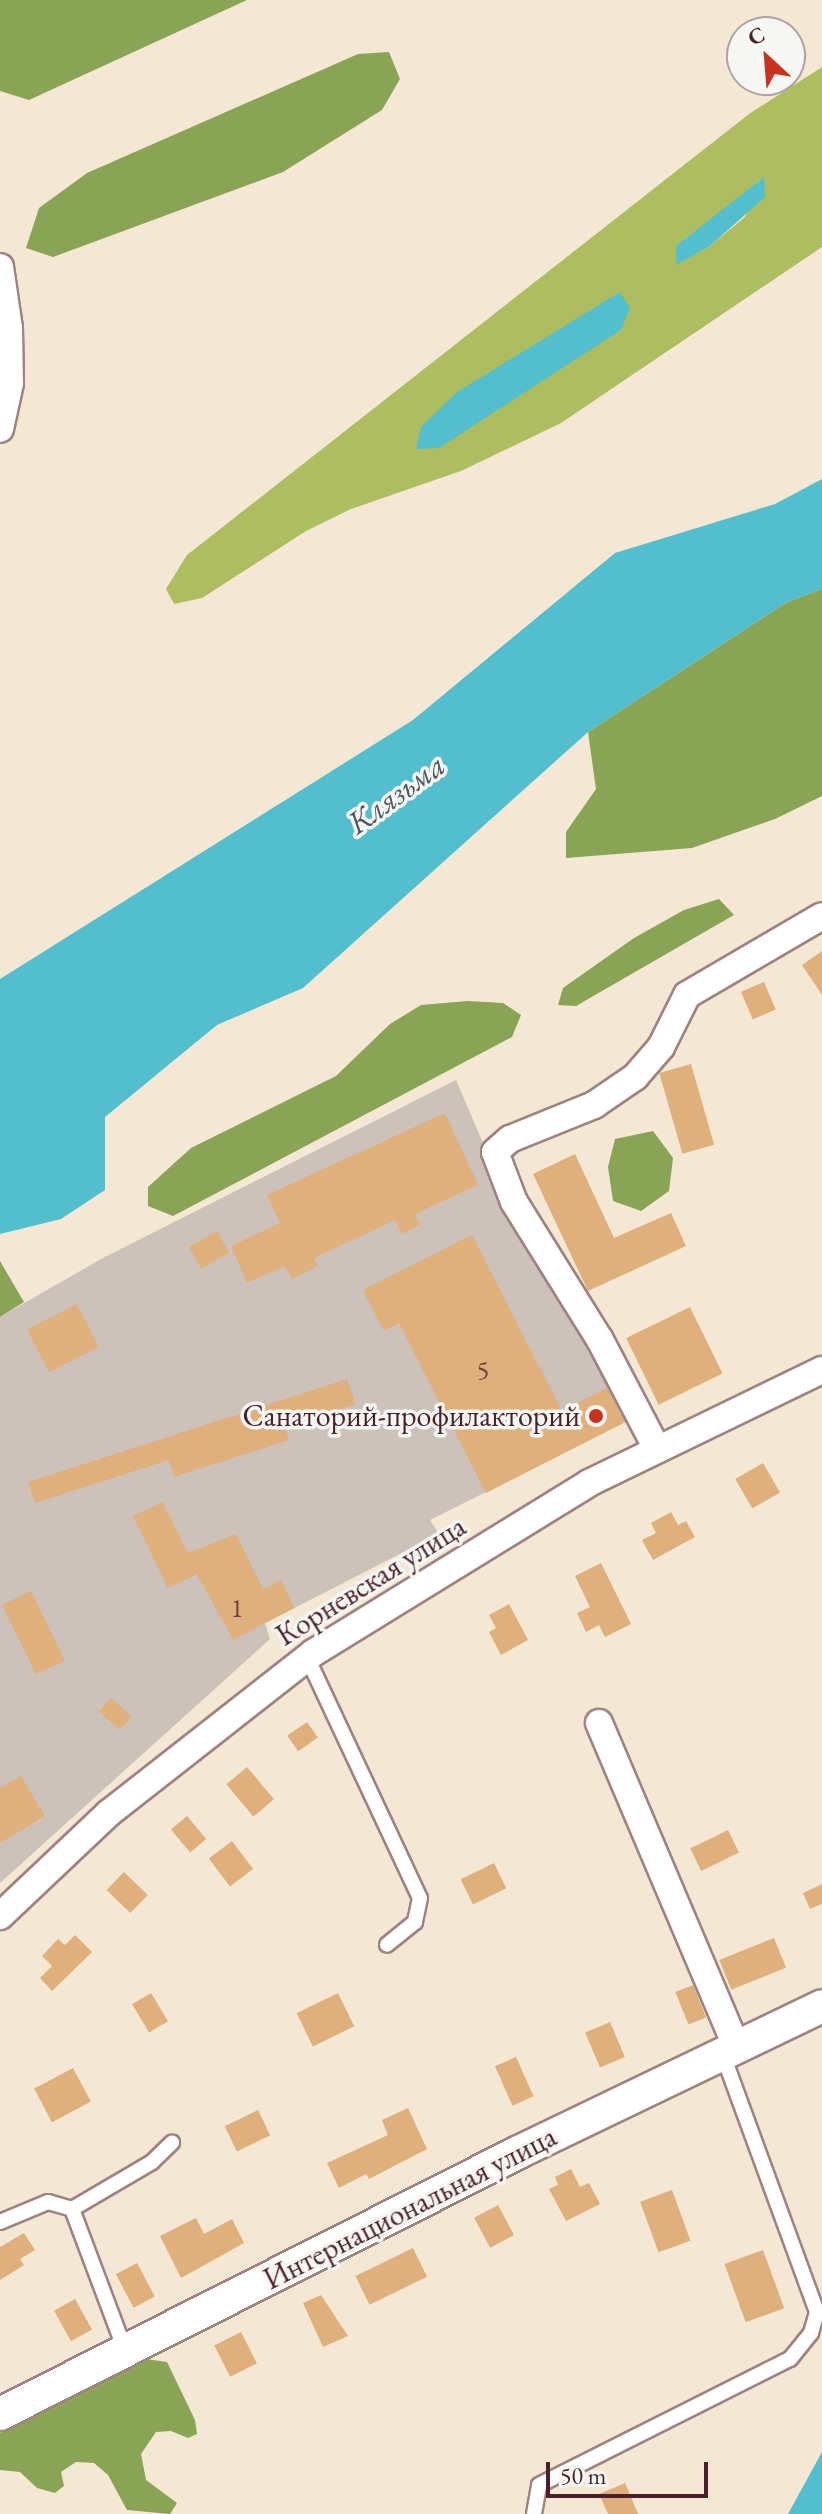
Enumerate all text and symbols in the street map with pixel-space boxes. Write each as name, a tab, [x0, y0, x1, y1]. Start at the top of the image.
north arrow	[726, 16, 806, 96]
text: С	[743, 19, 770, 52]
water label: Клязьма	[339, 746, 453, 842]
house number: 5	[477, 1355, 489, 1387]
place label: Санаторий-профилакторий	[242, 1398, 580, 1434]
marker: Санаторий-профилакторий	[587, 1407, 605, 1425]
street label: Корневская улица	[270, 1508, 472, 1654]
house number: 1	[231, 1593, 243, 1625]
street label: Интернациональная улица	[258, 2118, 562, 2298]
scale bar	[550, 2446, 712, 2496]
text: 50 m	[560, 2460, 607, 2491]

